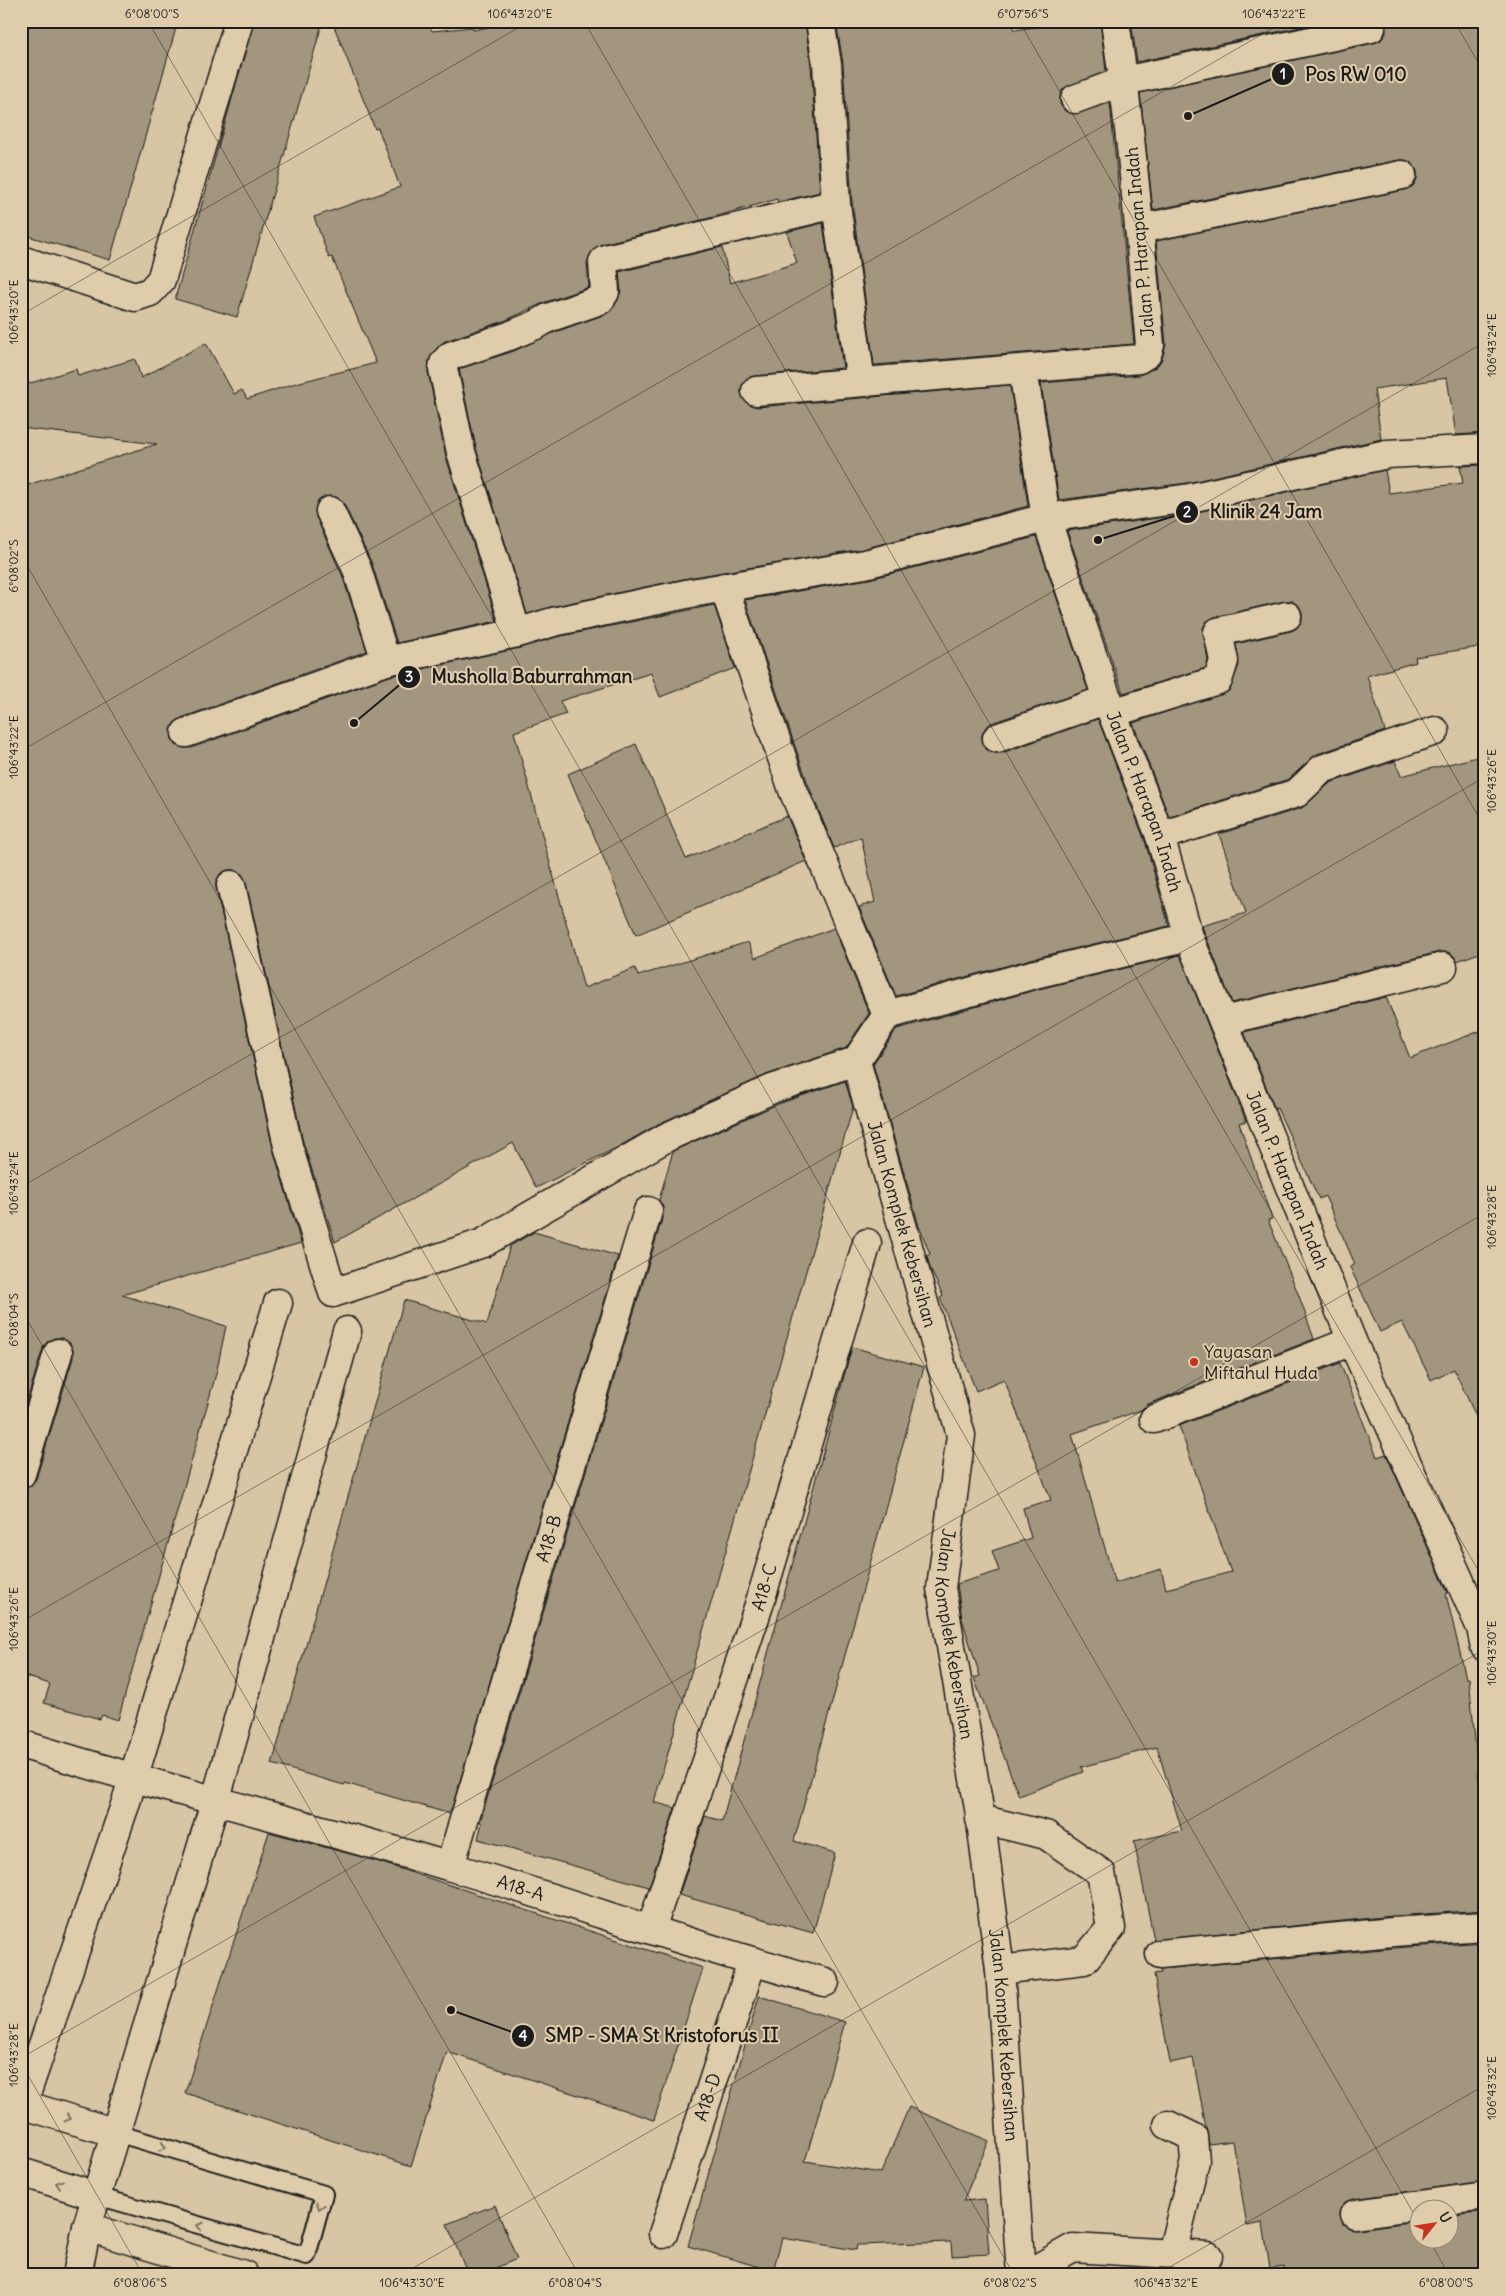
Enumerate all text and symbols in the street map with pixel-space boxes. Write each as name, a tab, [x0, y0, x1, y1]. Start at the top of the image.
text: 6°08'00"S	[125, 6, 180, 21]
text: 106°43'20"E	[488, 6, 553, 21]
text: 6°07'56"S	[997, 6, 1049, 21]
text: 106°43'22"E	[1242, 6, 1306, 21]
callout: Pos RW 010	[1271, 57, 1417, 91]
text: Pos RW 010	[1305, 62, 1407, 86]
text: 1	[1280, 64, 1286, 83]
street label: Jalan P. Harapan Indah	[1120, 146, 1159, 338]
text: 106°43'20"E	[6, 280, 21, 345]
text: 106°43'24"E	[1484, 313, 1499, 377]
callout: Klinik 24 Jam	[1175, 495, 1332, 529]
text: Klinik 24 Jam	[1210, 499, 1323, 523]
text: 2	[1183, 502, 1191, 521]
text: 6°08'02"S	[6, 539, 21, 593]
callout: Musholla Baburrahman	[397, 660, 643, 694]
text: Musholla Baburrahman	[431, 664, 633, 688]
text: 3	[405, 667, 413, 686]
street label: Jalan P. Harapan Indah	[1101, 708, 1188, 895]
text: 106°43'22"E	[6, 715, 21, 779]
text: 106°43'26"E	[1484, 749, 1499, 813]
street label: Jalan P. Harapan Indah	[1241, 1087, 1334, 1273]
street label: Jalan Komplek Kebersihan	[862, 1118, 942, 1330]
text: 106°43'24"E	[6, 1151, 21, 1215]
text: 106°43'28"E	[1484, 1185, 1499, 1249]
text: 6°08'04"S	[6, 1293, 21, 1347]
place label: Yayasan Miftahul Huda	[1204, 1340, 1318, 1384]
marker: Yayasan Miftahul Huda	[1188, 1356, 1200, 1368]
street label: A18-B	[530, 1512, 566, 1565]
street label: Jalan Komplek Kebersihan	[930, 1527, 979, 1741]
street label: A18-C	[746, 1561, 782, 1614]
text: 106°43'26"E	[6, 1587, 21, 1651]
text: 106°43'30"E	[1484, 1620, 1499, 1686]
street label: A18-A	[494, 1870, 547, 1906]
street label: Jalan Komplek Kebersihan	[984, 1927, 1024, 2142]
callout: SMP - SMA St Kristoforus II	[510, 2019, 789, 2053]
text: 106°43'28"E	[6, 2023, 21, 2087]
text: SMP - SMA St Kristoforus II	[545, 2023, 779, 2047]
text: 4	[519, 2026, 528, 2045]
text: 106°43'32"E	[1484, 2056, 1499, 2120]
street label: A18-D	[689, 2070, 726, 2124]
one-way arrow	[63, 2112, 71, 2122]
one-way arrow	[159, 2141, 167, 2151]
one-way arrow	[55, 2180, 64, 2190]
north arrow	[1408, 2198, 1458, 2248]
one-way arrow	[316, 2201, 326, 2210]
text: U	[1435, 2209, 1455, 2226]
one-way arrow	[196, 2221, 205, 2232]
text: 6°08'06"S	[113, 2275, 167, 2290]
text: 106°43'30"E	[379, 2275, 445, 2290]
text: 6°08'04"S	[548, 2275, 602, 2290]
text: 6°08'02"S	[983, 2275, 1037, 2290]
text: 106°43'32"E	[1134, 2275, 1198, 2290]
text: 6°08'00"S	[1419, 2275, 1474, 2290]

